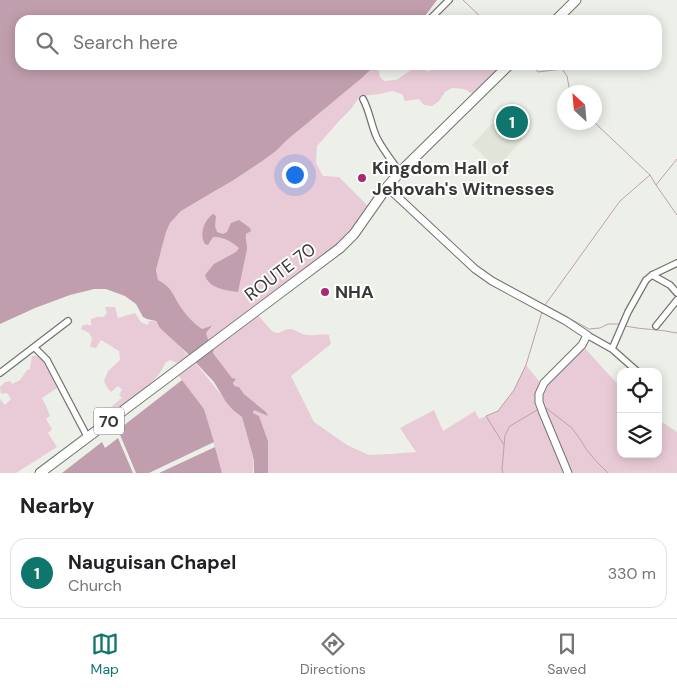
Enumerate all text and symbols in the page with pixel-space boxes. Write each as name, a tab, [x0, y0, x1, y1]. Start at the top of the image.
search box	[15, 15, 662, 70]
icon: search	[33, 29, 61, 57]
text: Search here	[73, 30, 178, 55]
north arrow	[557, 85, 602, 130]
pin: 1	[496, 103, 528, 141]
place label: Kingdom Hall of Jehovah's Witnesses	[372, 156, 555, 201]
your location	[282, 162, 308, 188]
marker: Kingdom Hall of Jehovah's Witnesses	[356, 172, 368, 184]
street label: ROUTE 70	[240, 237, 320, 307]
place label: NHA	[335, 280, 374, 304]
marker: NHA	[319, 286, 331, 298]
map controls	[617, 368, 662, 458]
button: locate	[617, 368, 662, 413]
road number: 70	[94, 408, 124, 434]
button: layers	[617, 413, 662, 458]
text: Nearby	[20, 492, 94, 520]
text: Nauguisan Chapel	[68, 550, 236, 575]
text: 1	[34, 563, 40, 584]
text: 330 m	[608, 563, 656, 584]
text: Church	[68, 575, 122, 596]
tab: Map	[91, 630, 119, 678]
tab: Directions	[300, 630, 366, 678]
tab: Saved	[547, 630, 586, 678]

